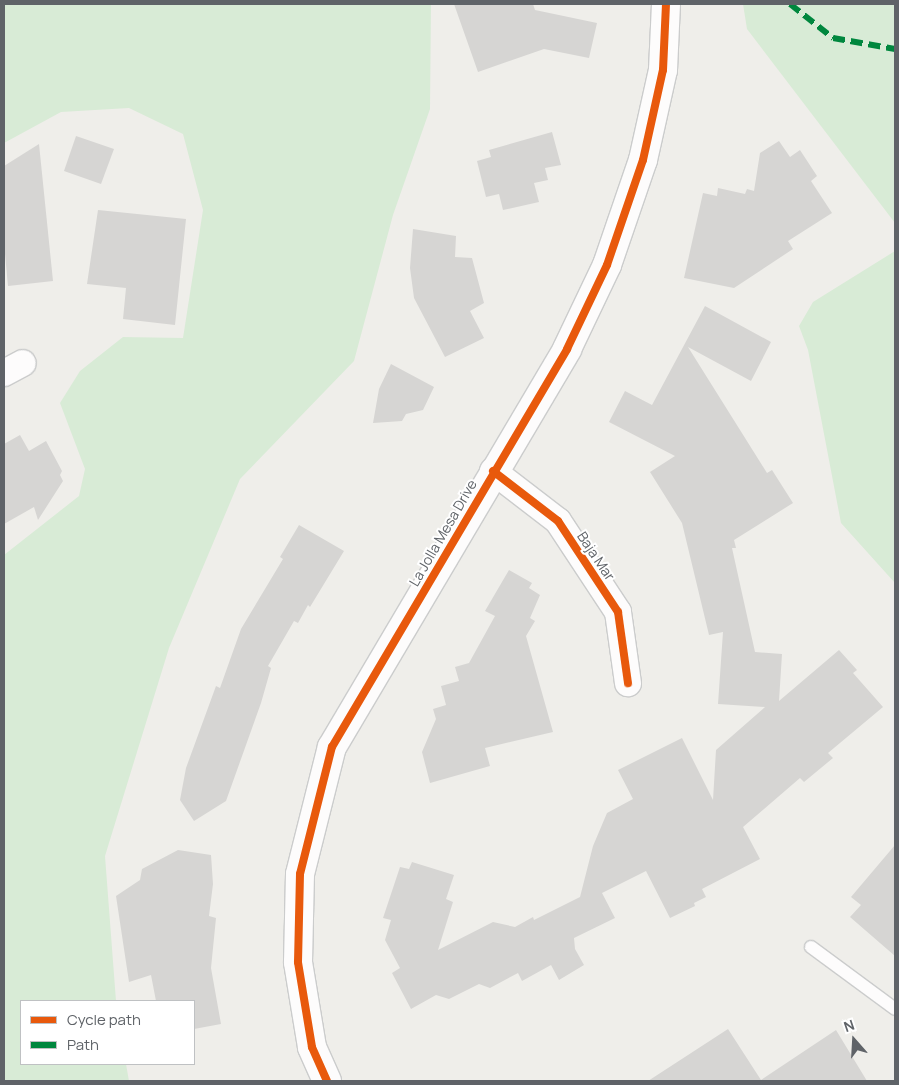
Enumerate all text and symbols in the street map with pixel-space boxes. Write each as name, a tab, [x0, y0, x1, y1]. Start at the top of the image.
street label: La Jolla Mesa Drive	[406, 477, 480, 589]
street label: Baja Mar	[574, 528, 618, 584]
legend	[20, 1000, 195, 1065]
text: Cycle path	[67, 1009, 141, 1030]
north arrow	[829, 1015, 879, 1065]
text: N	[841, 1015, 857, 1036]
text: Path	[67, 1034, 99, 1055]

